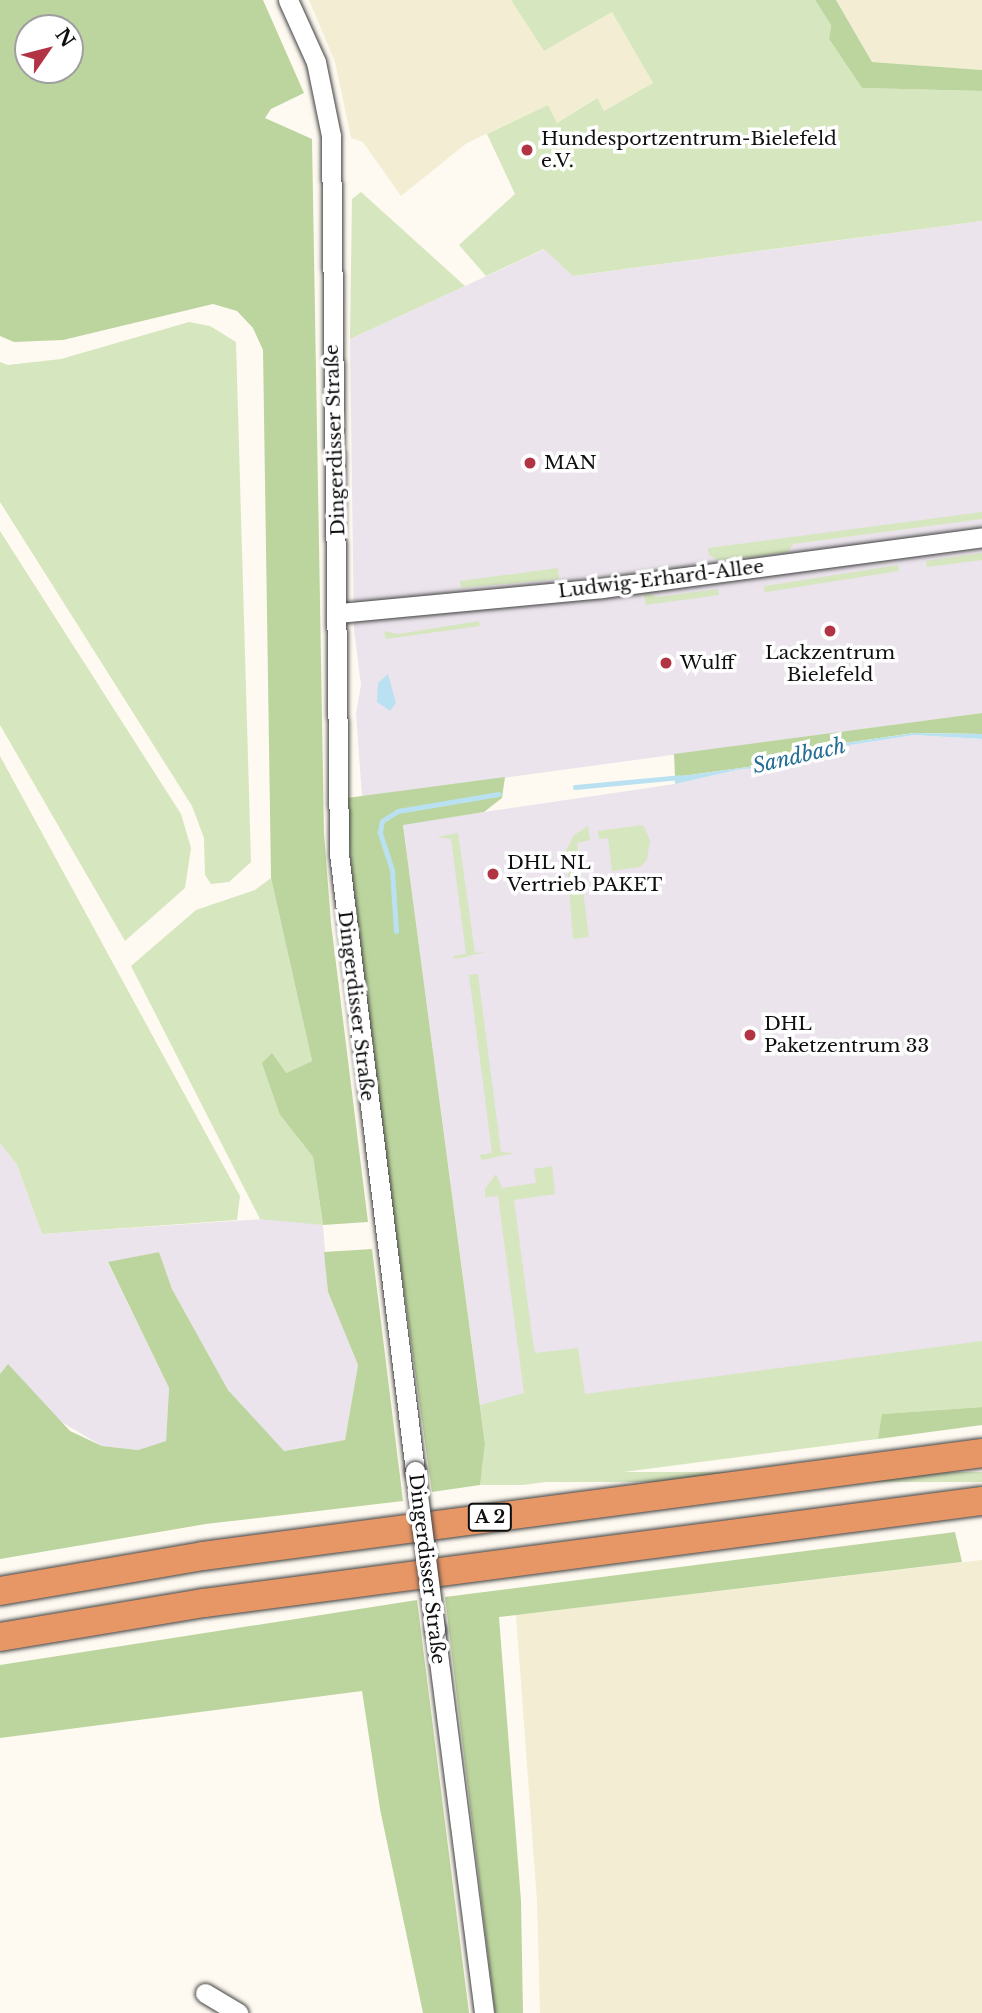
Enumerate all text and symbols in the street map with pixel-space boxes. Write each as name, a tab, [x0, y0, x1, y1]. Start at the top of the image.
north arrow	[14, 14, 84, 84]
text: N	[50, 24, 80, 52]
place label: Hundesportzentrum-Bielefeld e.V.	[541, 128, 837, 172]
marker: Hundesportzentrum-Bielefeld e.V.	[519, 142, 535, 158]
street label: Dingerdisser Straße	[320, 344, 350, 536]
place label: MAN	[544, 452, 597, 474]
marker: MAN	[522, 455, 538, 471]
street label: Ludwig-Erhard-Allee	[557, 555, 765, 603]
marker: Lackzentrum Bielefeld	[822, 623, 838, 639]
place label: Lackzentrum Bielefeld	[765, 642, 895, 686]
place label: Wulff	[680, 652, 734, 674]
marker: Wulff	[658, 655, 674, 671]
water label: Sandbach	[750, 733, 848, 779]
place label: DHL NL Vertrieb PAKET	[507, 852, 662, 896]
marker: DHL NL Vertrieb PAKET	[485, 866, 501, 882]
street label: Dingerdisser Straße	[333, 909, 379, 1103]
place label: DHL Paketzentrum 33	[764, 1013, 929, 1057]
marker: DHL Paketzentrum 33	[742, 1027, 758, 1043]
street label: Dingerdisser Straße	[404, 1472, 450, 1666]
road number: A 2	[467, 1502, 513, 1532]

